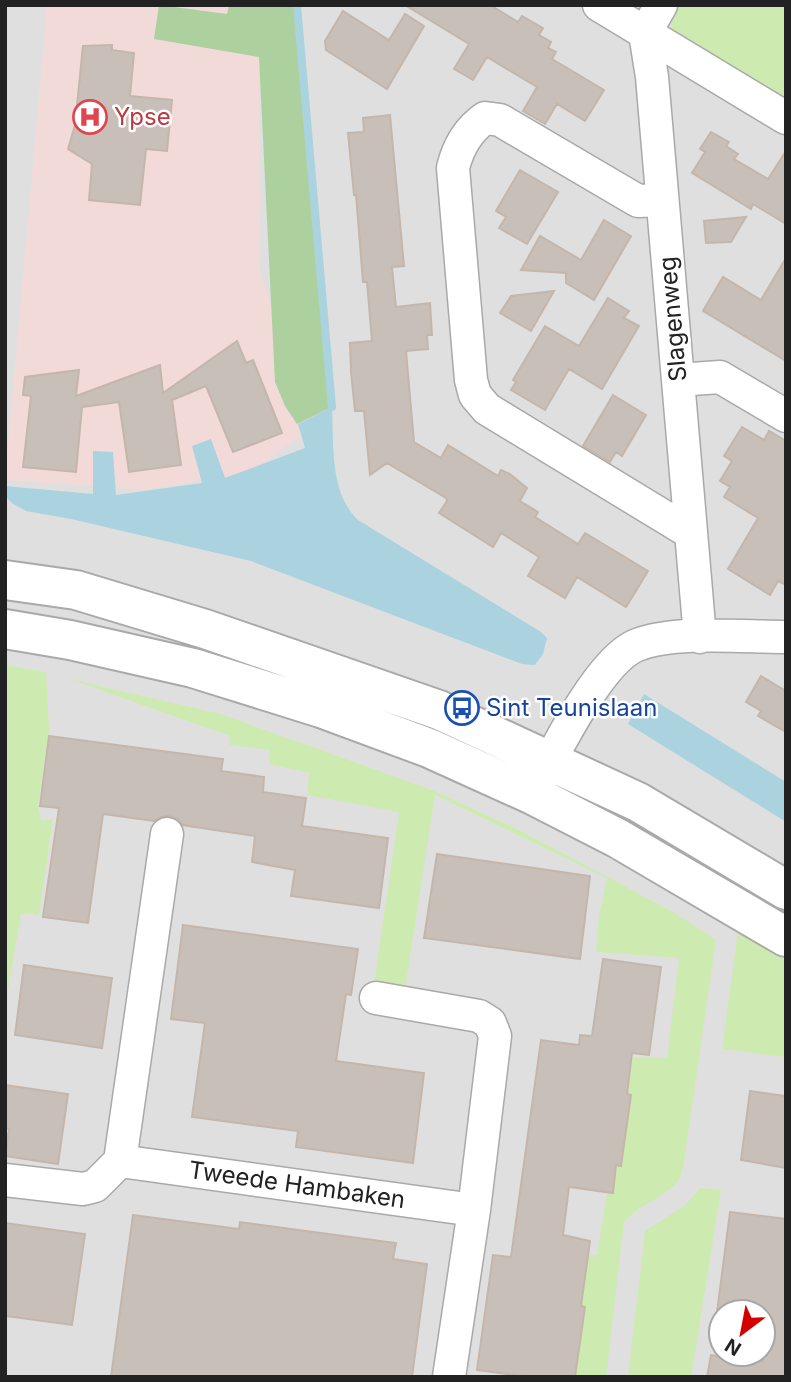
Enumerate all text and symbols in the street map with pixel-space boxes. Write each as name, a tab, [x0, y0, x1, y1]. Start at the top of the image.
hospital icon: Ypse	[71, 98, 109, 136]
place label: Ypse	[114, 102, 171, 131]
street label: Slagenweg	[653, 255, 692, 383]
bus stop icon: Sint Teunislaan	[443, 689, 481, 727]
place label: Sint Teunislaan	[486, 693, 657, 722]
street label: Tweede Hambaken	[187, 1155, 407, 1214]
north arrow	[707, 1298, 777, 1368]
text: N	[721, 1333, 745, 1361]

